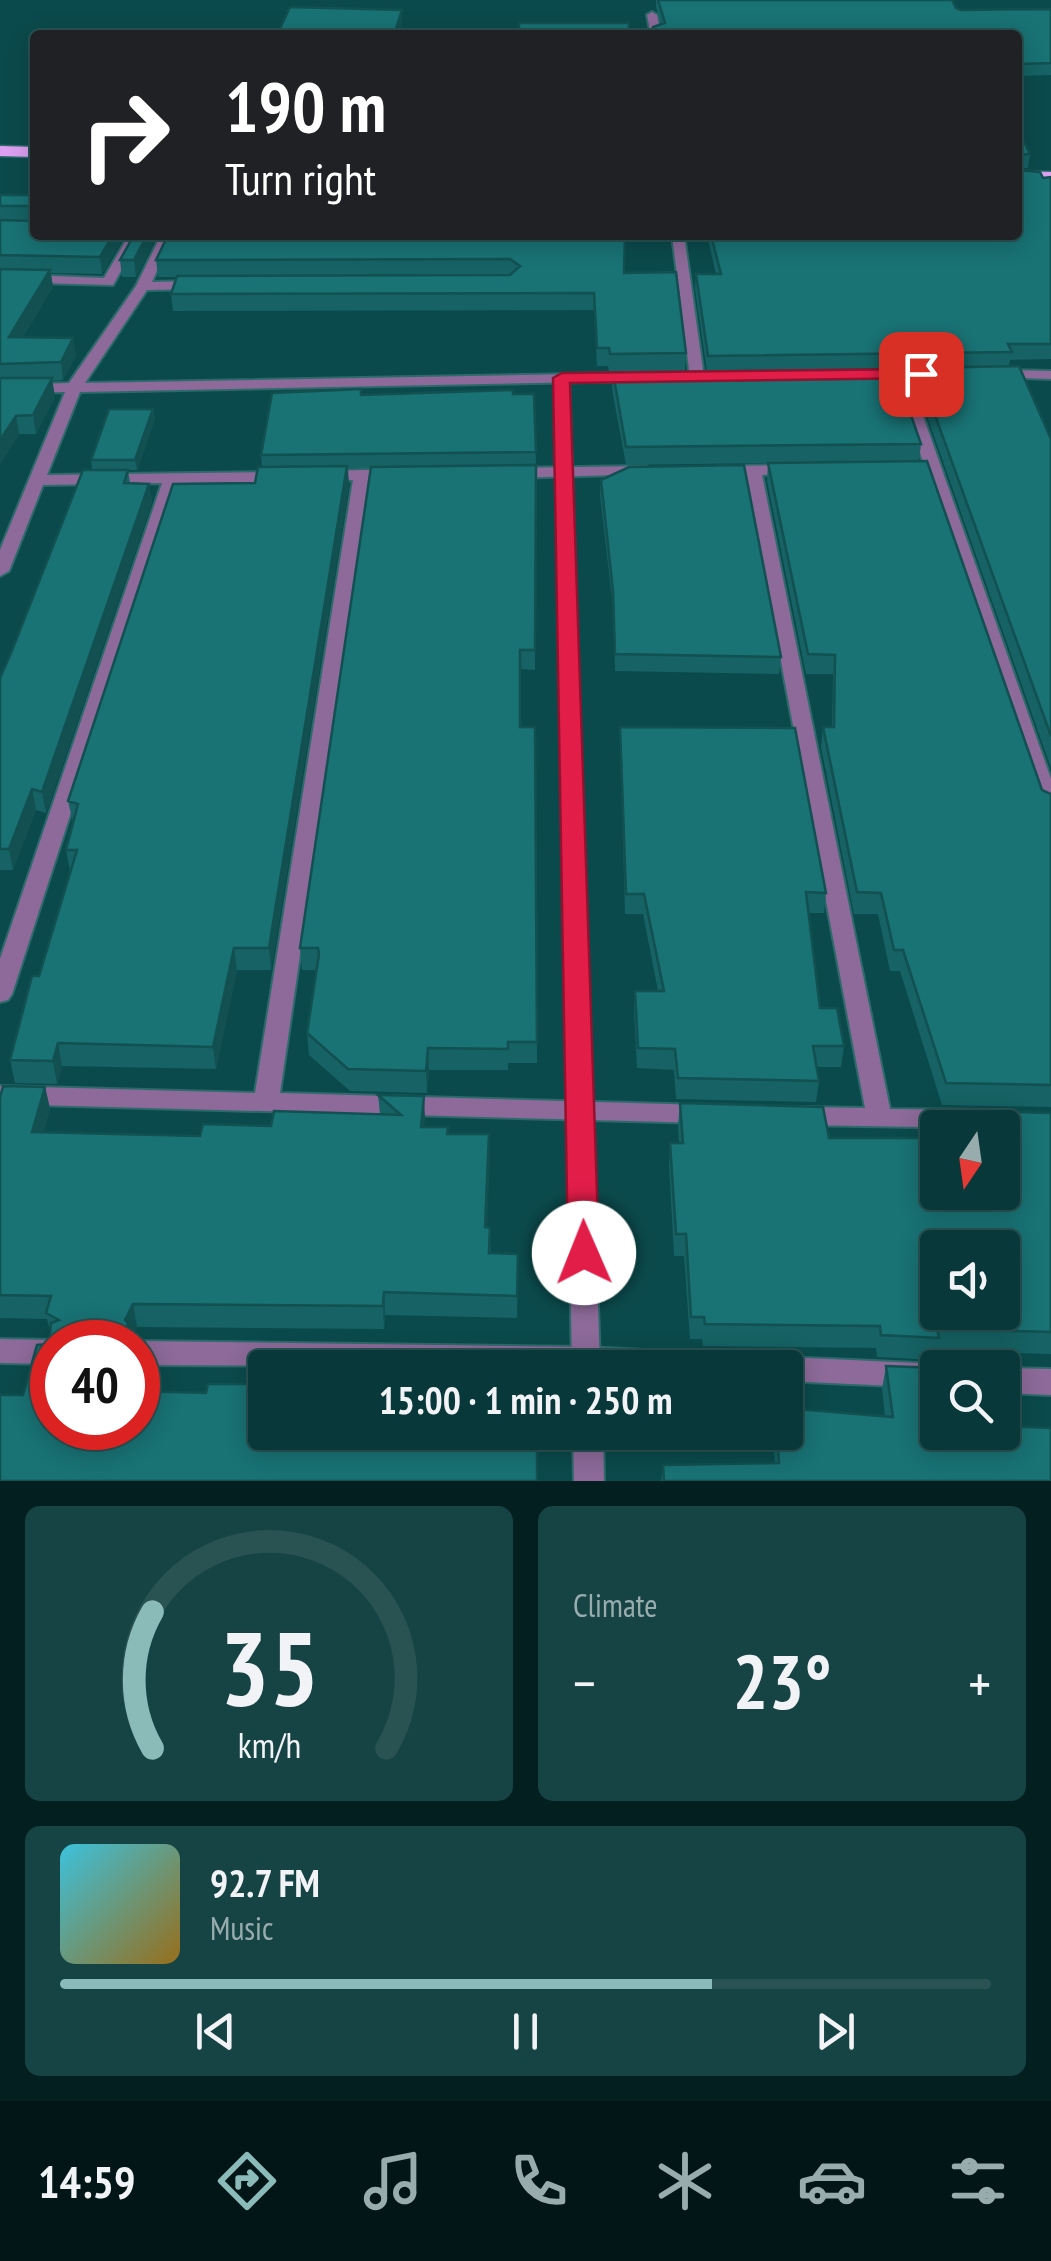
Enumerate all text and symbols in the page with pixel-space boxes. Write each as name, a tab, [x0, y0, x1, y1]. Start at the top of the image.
text: 190 m	[225, 61, 386, 151]
icon: right	[60, 70, 190, 200]
text: Turn right	[225, 149, 376, 207]
pin	[879, 332, 964, 417]
icon: arrive	[894, 347, 949, 402]
north arrow	[920, 1110, 1020, 1210]
map controls	[920, 1110, 1020, 1450]
position arrow	[532, 1201, 636, 1305]
button: sound	[920, 1230, 1020, 1330]
speed limit sign: 40	[30, 1320, 160, 1450]
button: search	[920, 1350, 1020, 1450]
text: 15:00 · 1 min · 250 m	[379, 1375, 672, 1424]
text: Climate	[573, 1584, 657, 1626]
text: 35	[219, 1600, 319, 1735]
text: 23°	[732, 1633, 832, 1730]
text: −	[573, 1647, 596, 1718]
text: +	[968, 1647, 991, 1718]
text: km/h	[237, 1722, 301, 1768]
text: 92.7 FM	[210, 1858, 320, 1907]
text: Music	[210, 1907, 273, 1949]
icon: previous	[188, 2004, 243, 2059]
icon: pause	[498, 2004, 553, 2059]
icon: next	[808, 2004, 863, 2059]
icon: directions	[212, 2146, 282, 2216]
icon: music	[358, 2146, 428, 2216]
icon: phone	[504, 2146, 574, 2216]
icon: climate	[650, 2146, 720, 2216]
icon: car	[797, 2146, 867, 2216]
icon: filters	[943, 2146, 1013, 2216]
text: 14:59	[38, 2152, 135, 2210]

